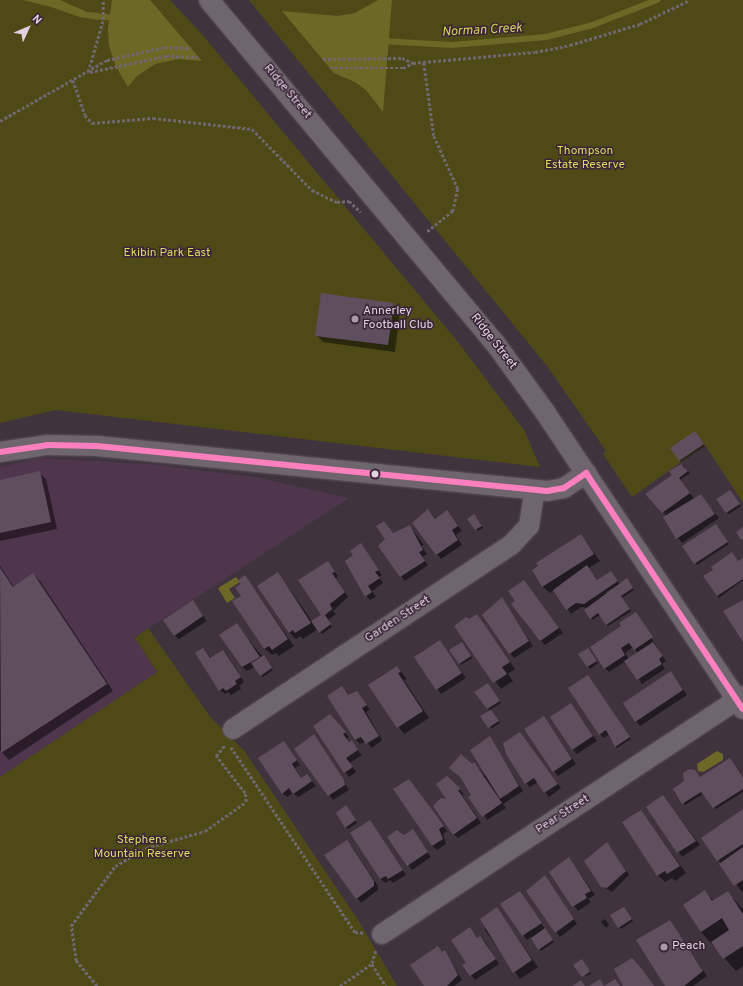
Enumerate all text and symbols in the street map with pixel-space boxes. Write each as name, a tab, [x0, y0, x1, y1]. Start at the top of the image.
north arrow	[8, 8, 48, 48]
text: N	[29, 12, 44, 27]
water label: Norman Creek	[441, 21, 523, 41]
street label: Ridge Street	[260, 62, 314, 122]
park label: Thompson Estate Reserve	[545, 145, 625, 173]
park label: Ekibin Park East	[123, 247, 211, 261]
place label: Annerley Football Club	[363, 305, 433, 333]
street label: Ridge Street	[467, 311, 519, 373]
marker: Annerley Football Club	[350, 314, 360, 324]
unlabelled marker	[370, 469, 380, 479]
street label: Garden Street	[363, 594, 433, 646]
street label: Pear Street	[534, 792, 592, 838]
park label: Stephens Mountain Reserve	[94, 834, 190, 862]
place label: Peach	[672, 940, 705, 954]
marker: Peach	[659, 942, 669, 952]

